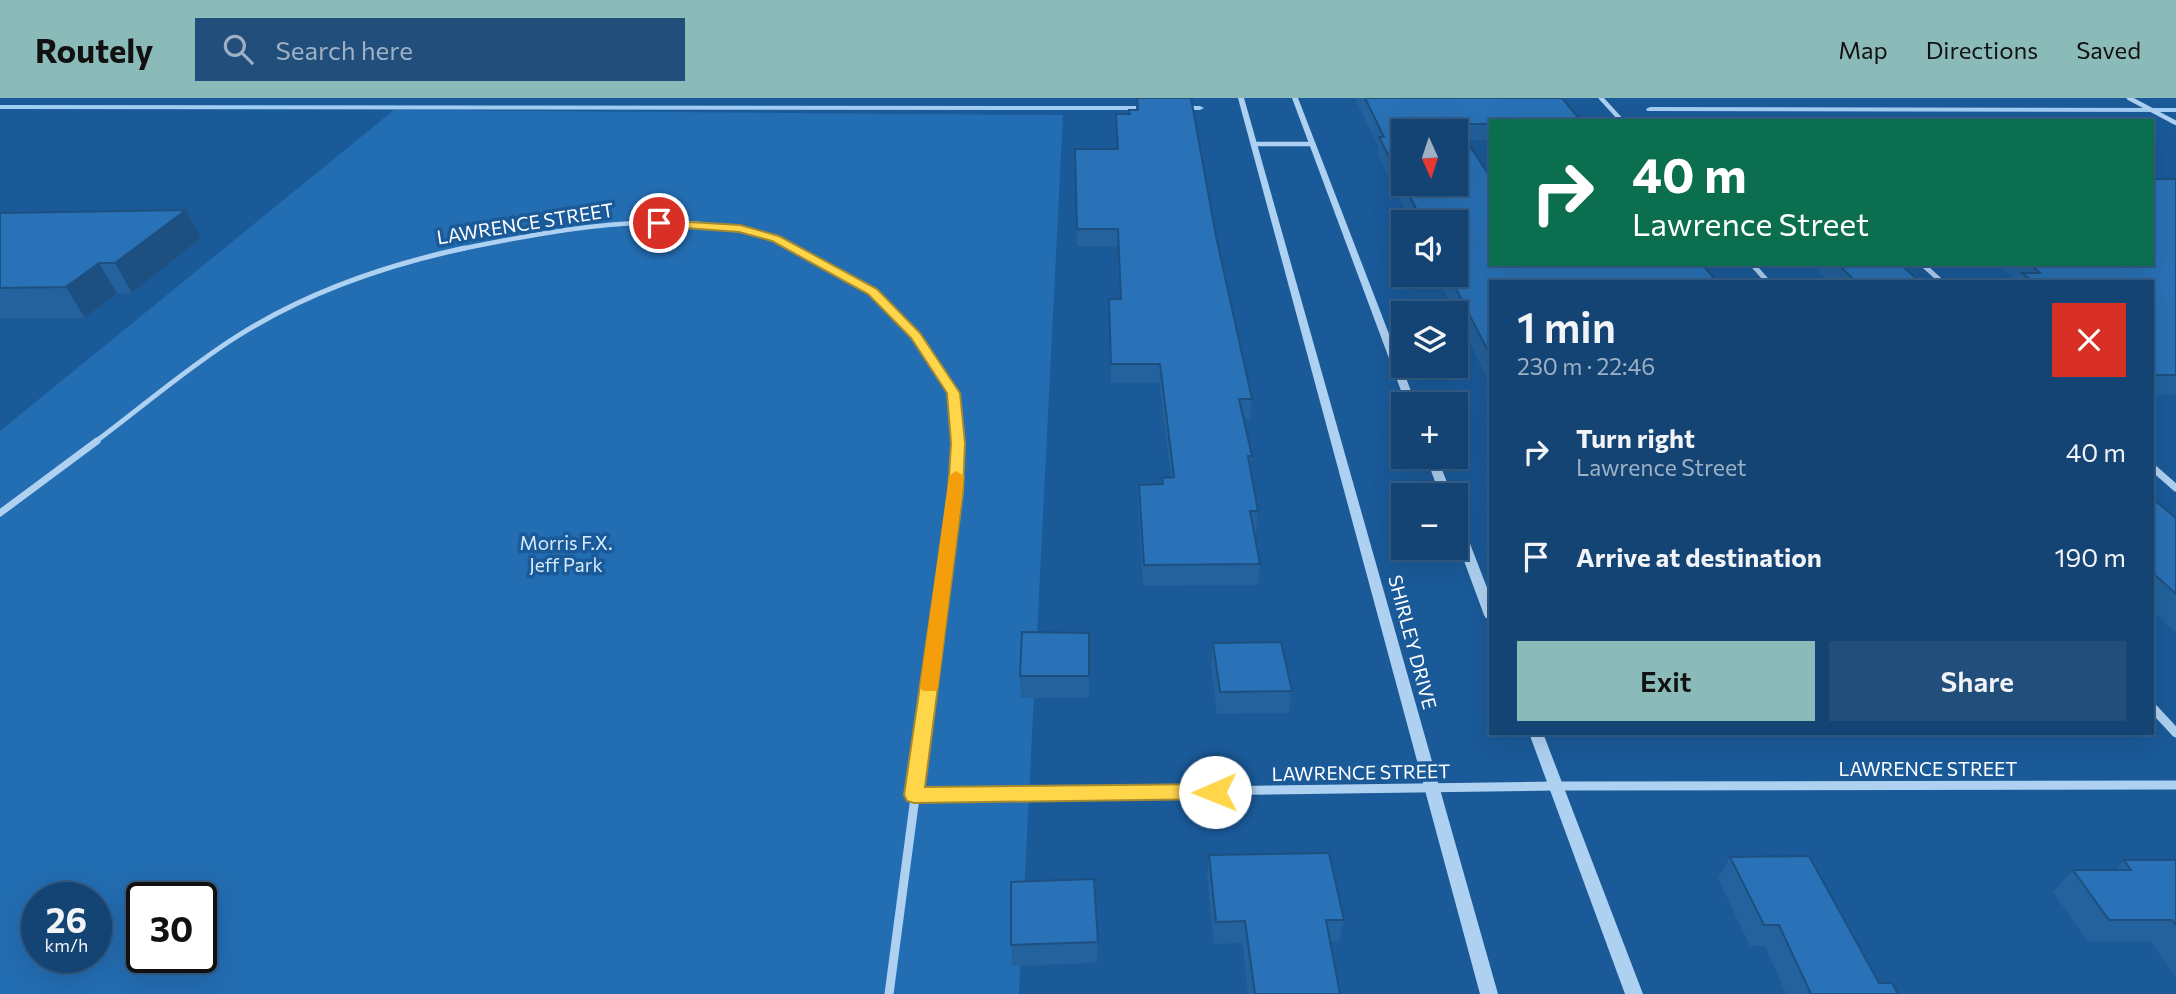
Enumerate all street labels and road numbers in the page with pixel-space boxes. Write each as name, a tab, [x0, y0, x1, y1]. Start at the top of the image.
street label: LAWRENCE STREET	[435, 198, 615, 248]
street label: SHIRLEY DRIVE	[1384, 572, 1442, 712]
street label: LAWRENCE STREET	[1839, 757, 2017, 780]
street label: LAWRENCE STREET	[1271, 759, 1451, 785]

